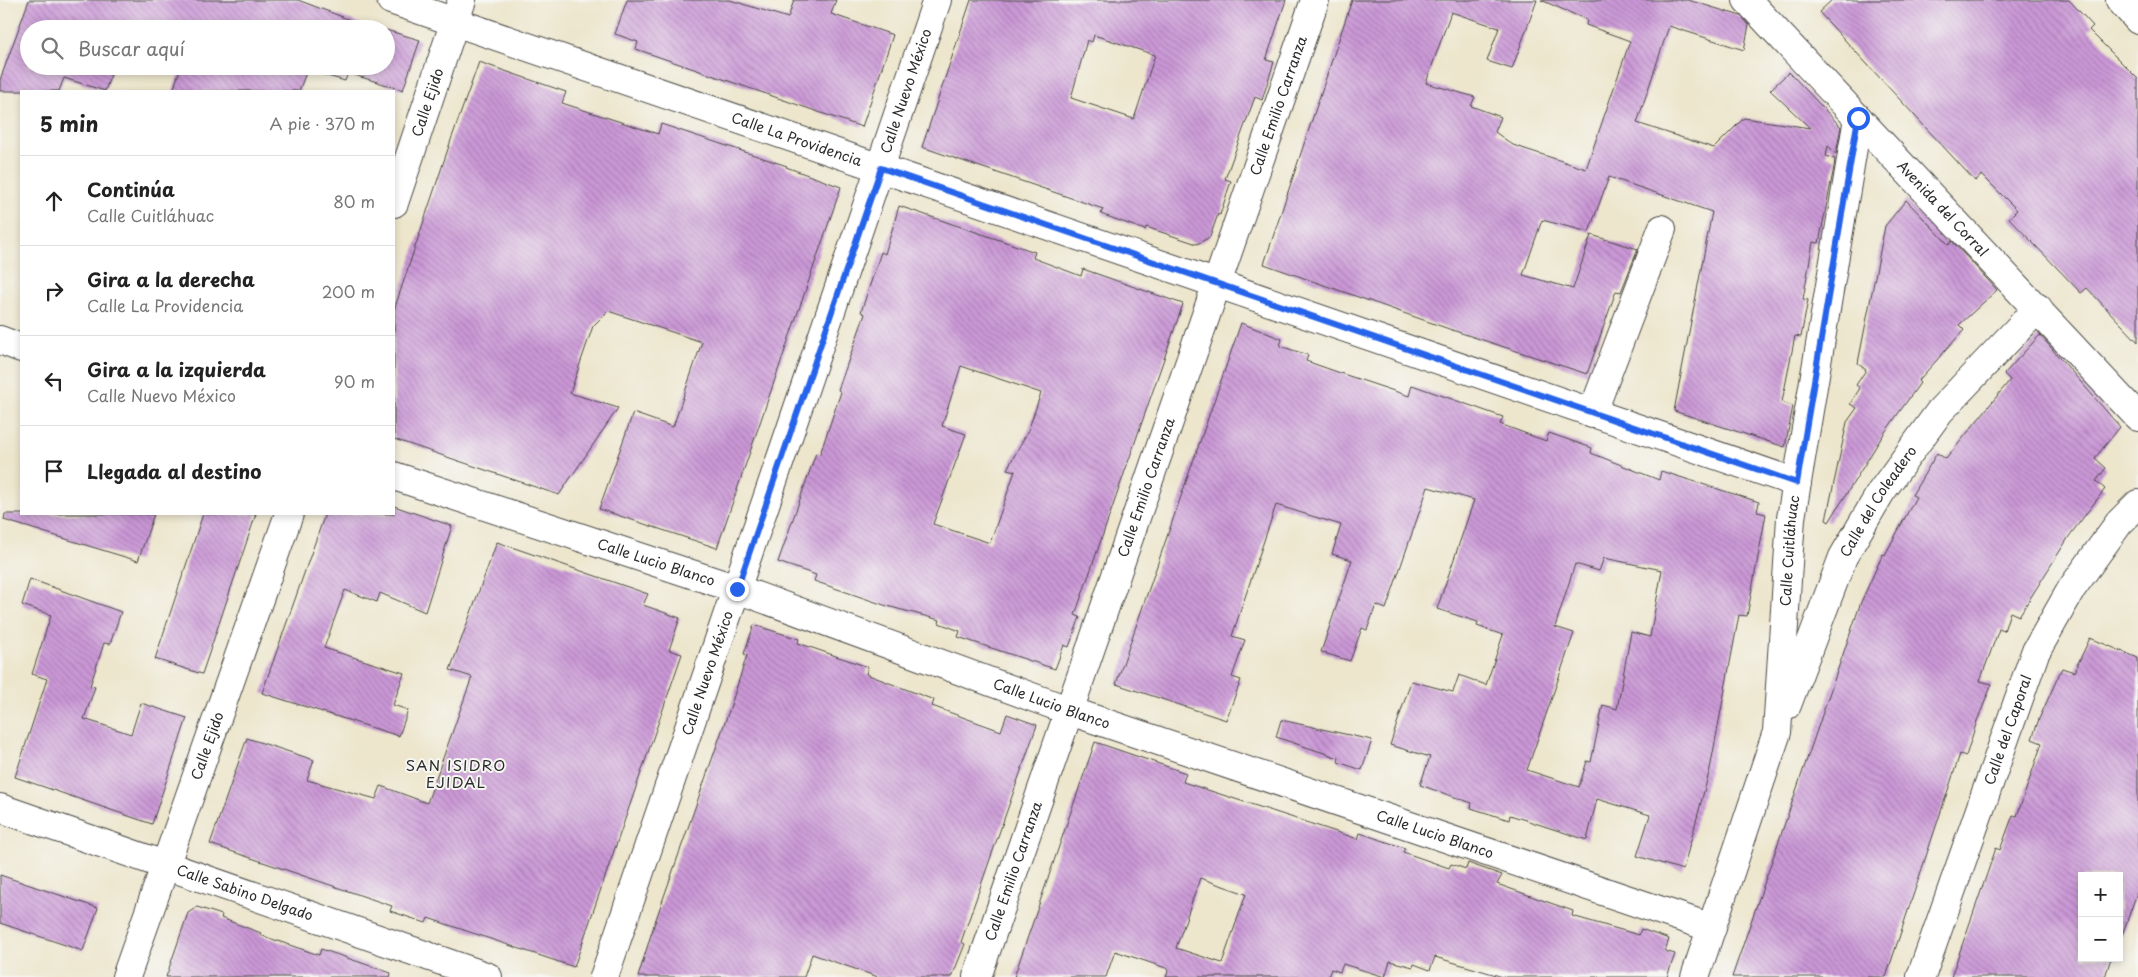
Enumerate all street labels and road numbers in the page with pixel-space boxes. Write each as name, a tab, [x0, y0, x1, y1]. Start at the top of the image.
street label: Calle Nuevo México	[875, 26, 937, 156]
street label: Calle Emilio Carranza	[1244, 32, 1312, 178]
street label: Calle Ejido	[406, 65, 449, 139]
street label: Calle La Providencia	[729, 107, 865, 171]
street label: Avenida del Corral	[1893, 155, 1993, 261]
street label: Calle Emilio Carranza	[1112, 414, 1180, 560]
street label: Calle del Coleadero	[1834, 441, 1921, 561]
street label: Calle Cuitláhuac	[1774, 494, 1805, 607]
street label: Calle Lucio Blanco	[595, 533, 718, 591]
street label: Calle Nuevo México	[676, 608, 738, 738]
street label: Calle del Caporal	[1978, 672, 2037, 788]
street label: Calle Lucio Blanco	[990, 673, 1113, 734]
street label: Calle Ejido	[185, 709, 229, 783]
street label: Calle Emilio Carranza	[979, 797, 1047, 944]
street label: Calle Lucio Blanco	[1374, 804, 1497, 864]
street label: Calle Sabino Delgado	[174, 859, 316, 926]

